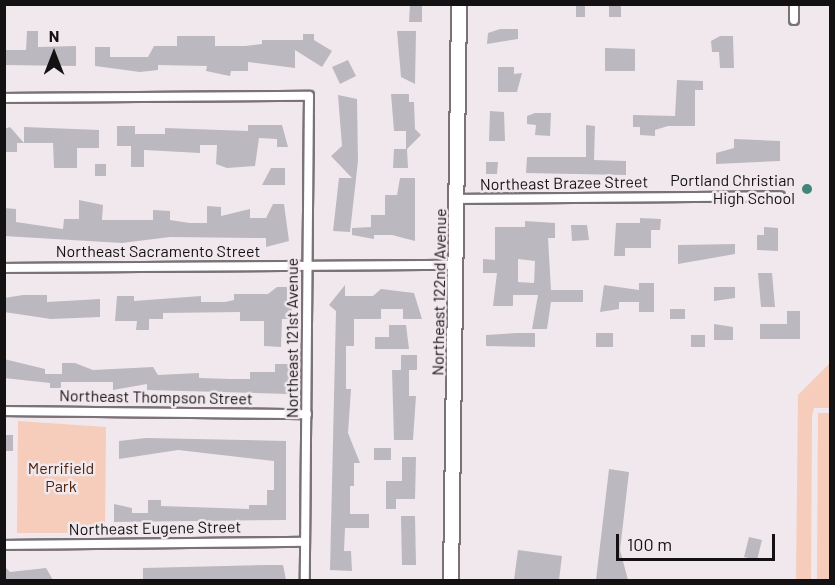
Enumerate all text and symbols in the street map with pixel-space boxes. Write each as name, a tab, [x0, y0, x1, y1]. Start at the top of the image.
north arrow	[24, 24, 84, 84]
text: N	[49, 26, 59, 45]
place label: Portland Christian High School	[670, 170, 795, 208]
street label: Northeast Brazee Street	[480, 172, 648, 194]
marker: Portland Christian High School	[800, 182, 814, 196]
street label: Northeast 122nd Avenue	[428, 208, 450, 376]
street label: Northeast Sacramento Street	[56, 241, 260, 261]
street label: Northeast 121st Avenue	[282, 258, 302, 418]
street label: Northeast Thompson Street	[59, 386, 253, 408]
park label: Merrifield Park	[28, 458, 94, 496]
street label: Northeast Eugene Street	[69, 517, 241, 539]
scale bar	[619, 522, 778, 560]
text: 100 m	[627, 533, 672, 555]

